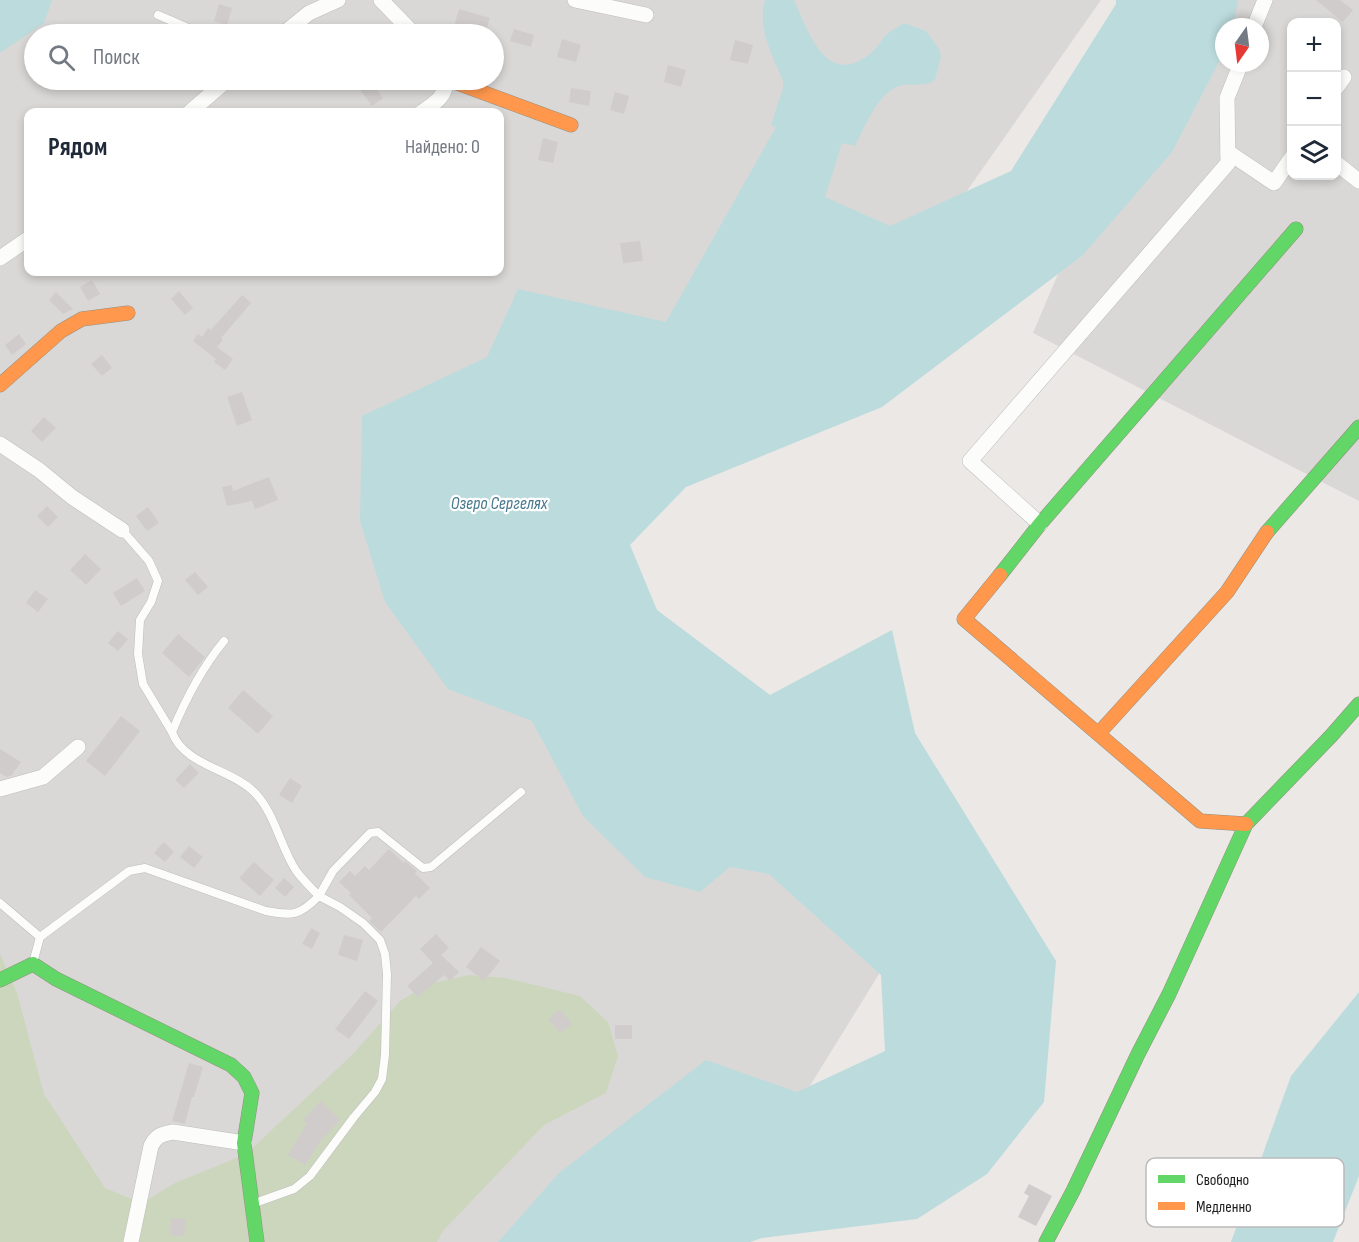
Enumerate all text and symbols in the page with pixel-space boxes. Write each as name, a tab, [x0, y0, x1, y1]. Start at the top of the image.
north arrow	[1215, 18, 1269, 72]
map controls	[1287, 18, 1341, 180]
button: +	[1287, 18, 1341, 72]
search box	[24, 24, 504, 90]
icon: search	[45, 41, 78, 74]
text: Поиск	[93, 44, 139, 71]
button: −	[1287, 72, 1341, 126]
button: layers	[1287, 126, 1341, 180]
text: Рядом	[48, 132, 107, 163]
text: Найдено: 0	[405, 135, 480, 159]
water label: Озеро Сергелях	[451, 493, 549, 514]
legend	[1146, 1158, 1344, 1227]
text: Свободно	[1196, 1171, 1249, 1190]
text: Медленно	[1196, 1198, 1252, 1217]

